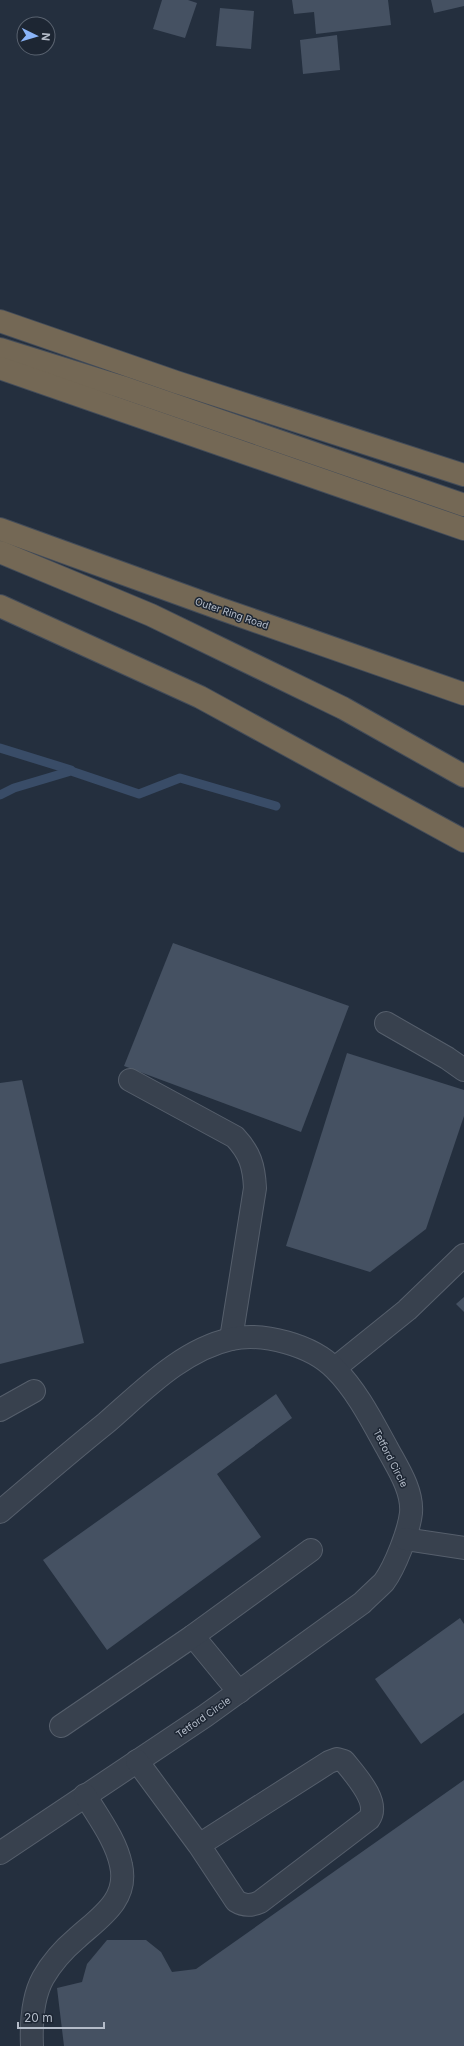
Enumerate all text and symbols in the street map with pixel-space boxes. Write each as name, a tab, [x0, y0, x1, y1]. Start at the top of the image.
north arrow	[16, 16, 56, 56]
text: N	[39, 32, 53, 42]
street label: Outer Ring Road	[194, 595, 270, 631]
street label: Tetford Circle	[371, 1427, 411, 1489]
street label: Tetford Circle	[173, 1694, 233, 1740]
scale bar	[18, 2004, 104, 2030]
text: 20 m	[24, 2010, 53, 2025]

